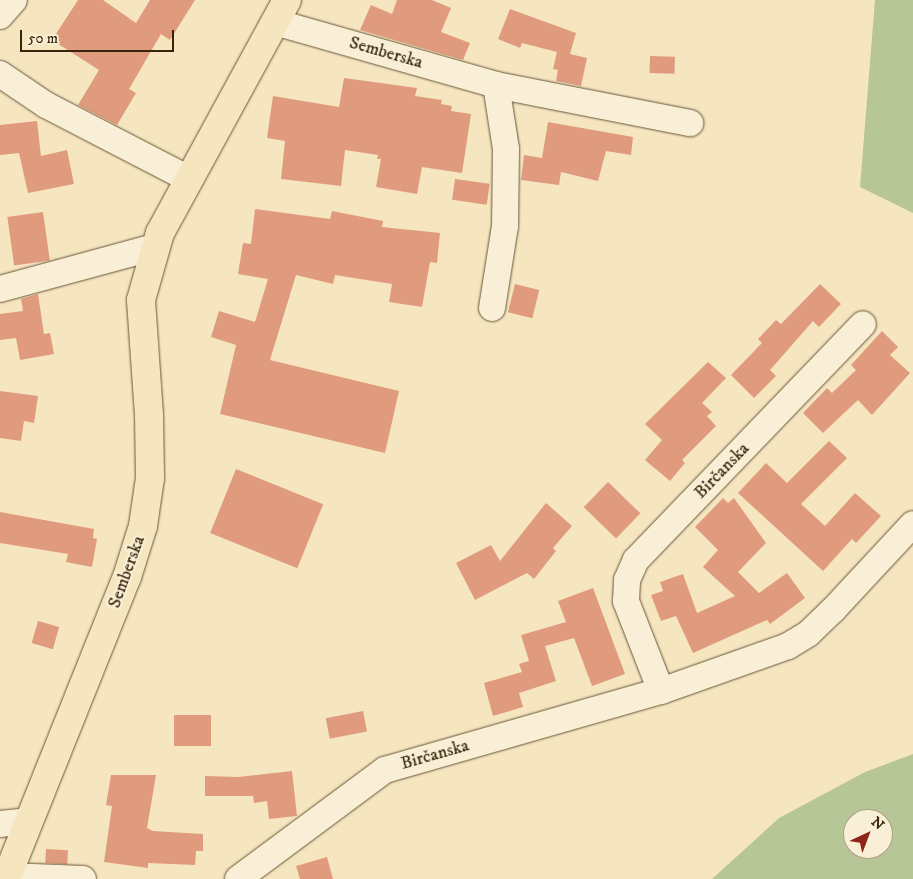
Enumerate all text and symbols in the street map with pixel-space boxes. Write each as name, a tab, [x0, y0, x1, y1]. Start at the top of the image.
scale bar	[22, 20, 176, 52]
text: 50 m	[28, 29, 58, 48]
street label: Semberska	[347, 32, 425, 74]
street label: Birčanska	[690, 438, 754, 504]
street label: Semberska	[104, 533, 150, 611]
street label: Birčanska	[398, 735, 472, 775]
north arrow	[843, 809, 893, 859]
text: N	[867, 813, 888, 834]

